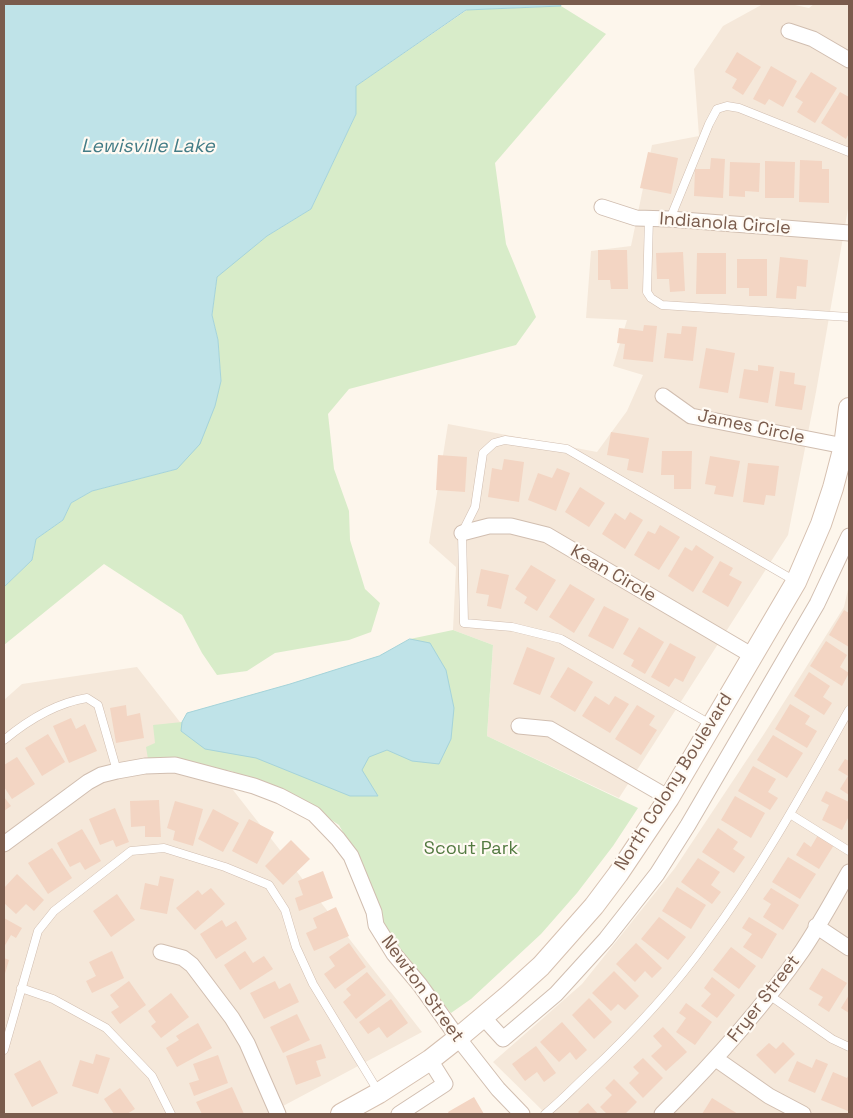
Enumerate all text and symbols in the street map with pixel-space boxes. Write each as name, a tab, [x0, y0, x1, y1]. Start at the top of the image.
water label: Lewisville Lake	[81, 136, 215, 158]
street label: Indianola Circle	[659, 209, 791, 239]
street label: James Circle	[695, 405, 807, 449]
street label: Kean Circle	[566, 541, 660, 607]
street label: North Colony Boulevard	[610, 689, 738, 875]
park label: Scout Park	[424, 838, 518, 860]
street label: Newton Street	[376, 931, 468, 1047]
street label: Fryer Street	[723, 951, 805, 1047]

